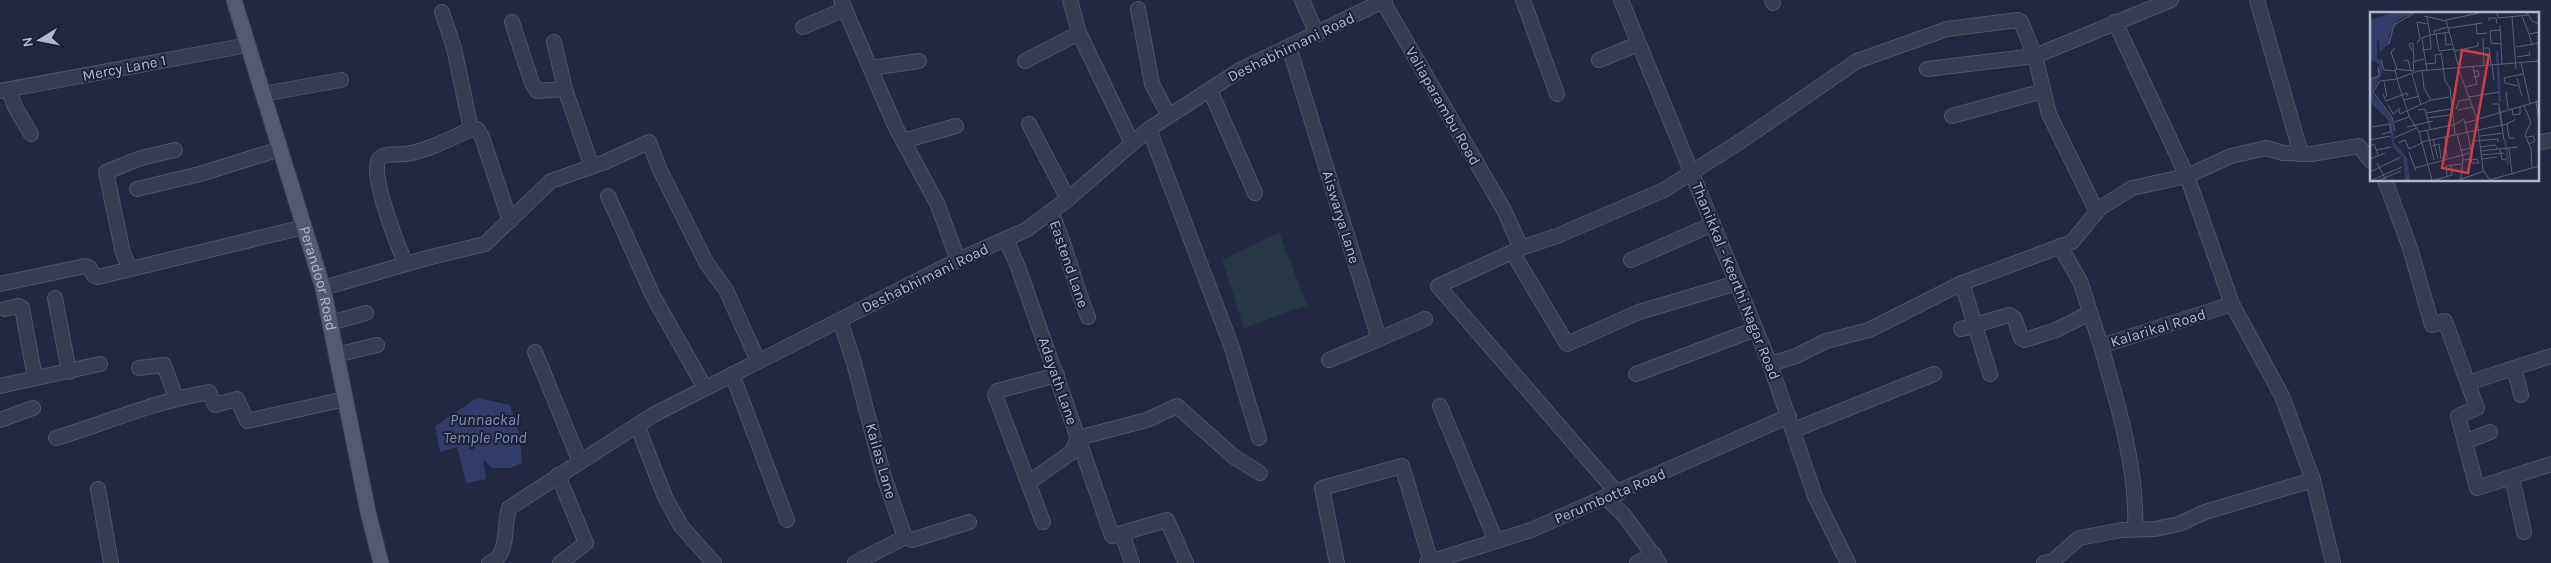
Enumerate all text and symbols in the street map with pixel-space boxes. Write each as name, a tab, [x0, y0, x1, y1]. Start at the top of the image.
street label: Deshabhimani Road	[1225, 8, 1357, 86]
inset map	[2370, 12, 2538, 181]
north arrow	[15, 15, 65, 65]
text: N	[18, 36, 37, 49]
street label: Valiaparambu Road	[1402, 43, 1484, 169]
street label: Mercy Lane 1	[81, 51, 167, 85]
street label: Aiswarya Lane	[1318, 168, 1364, 266]
street label: Thanikkal - Keerthi Nagar Road	[1688, 180, 1784, 382]
street label: Eastend Lane	[1046, 218, 1092, 310]
street label: Perandoor Road	[295, 224, 340, 332]
street label: Deshabhimani Road	[859, 239, 991, 317]
street label: Kalarikal Road	[2108, 305, 2208, 351]
street label: Adayath Lane	[1035, 335, 1081, 427]
water label: Punnackal Temple Pond	[443, 410, 527, 447]
street label: Kailas Lane	[862, 421, 900, 501]
street label: Perumbotta Road	[1552, 464, 1668, 528]

